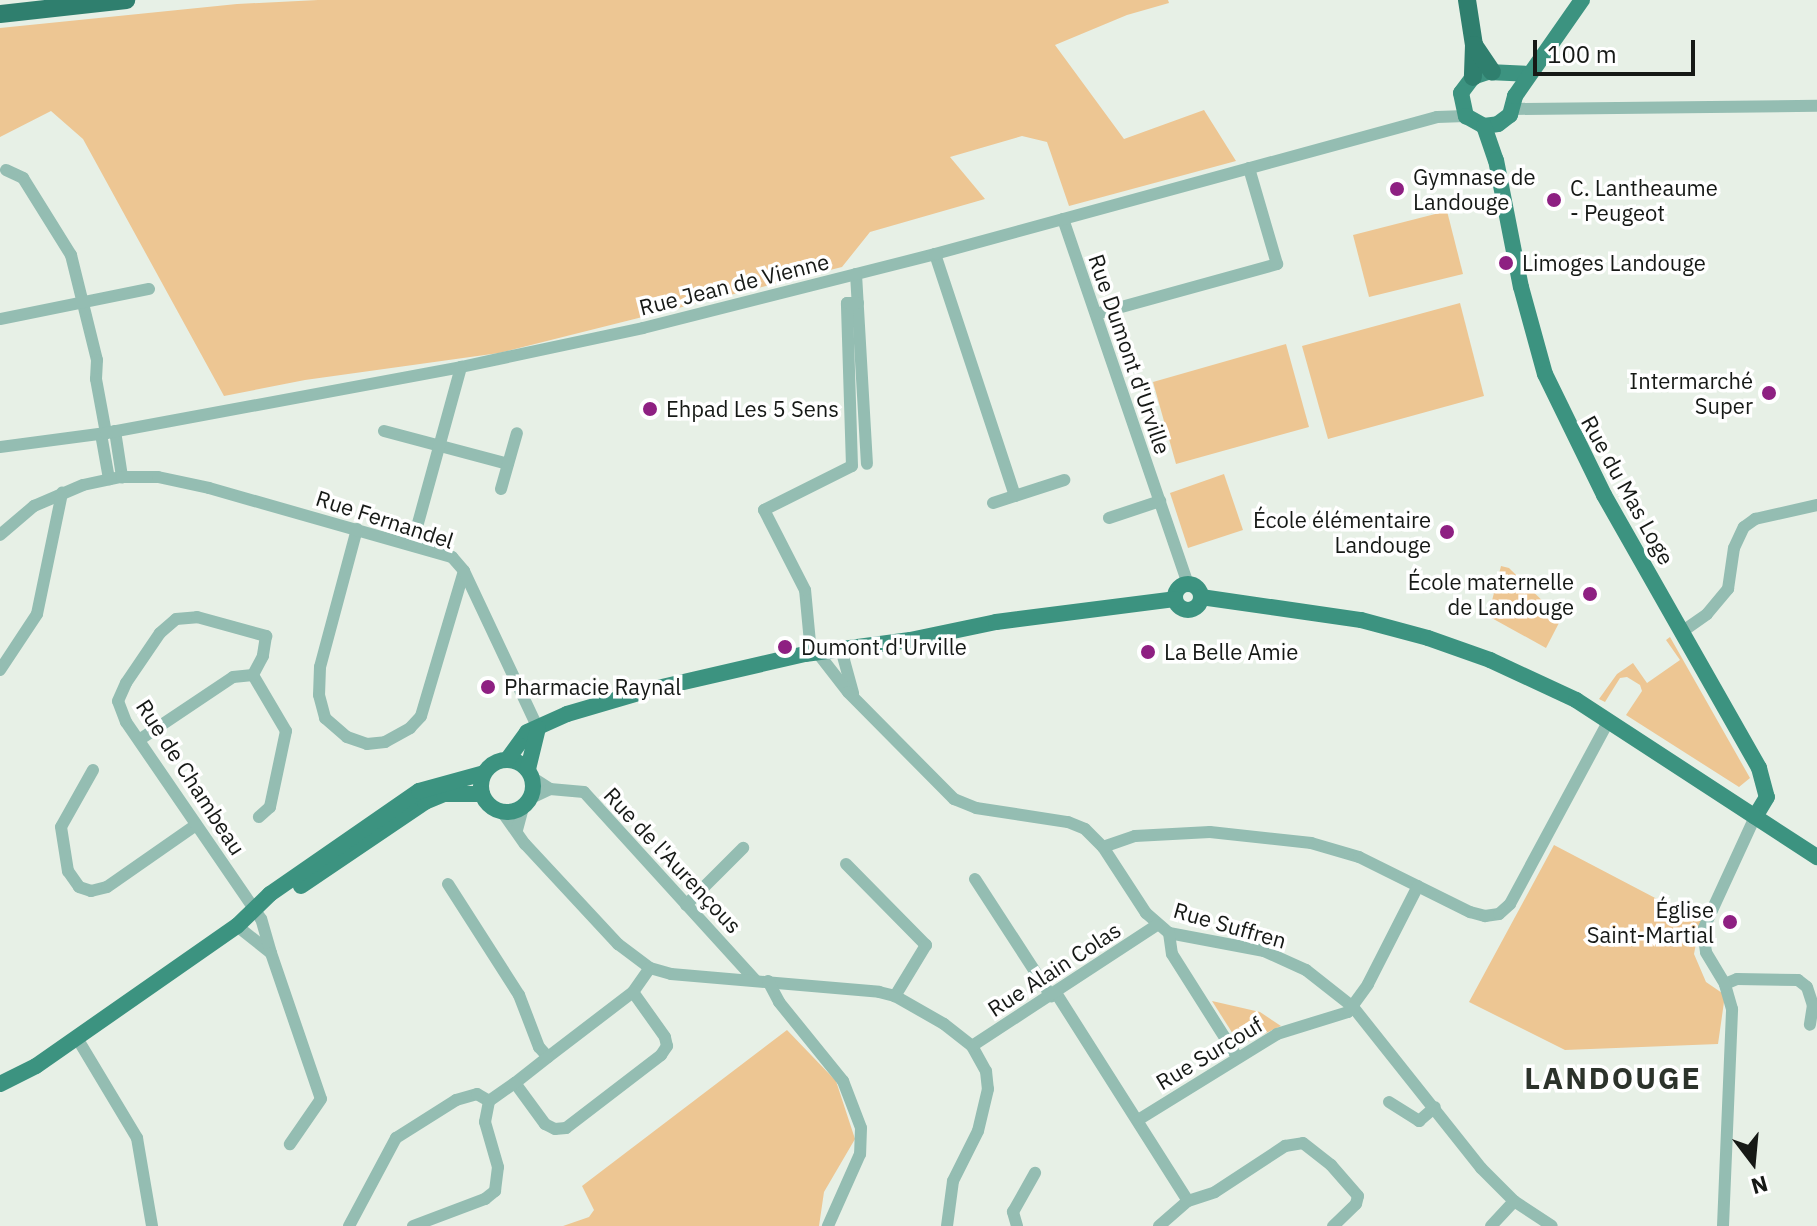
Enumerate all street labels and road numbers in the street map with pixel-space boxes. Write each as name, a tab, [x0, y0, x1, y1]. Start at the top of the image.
street label: Rue Jean de Vienne	[636, 248, 832, 320]
street label: Rue Dumont d'Urville	[1083, 251, 1177, 457]
street label: Rue du Mas Loge	[1576, 411, 1680, 569]
street label: Rue Fernandel	[313, 484, 457, 554]
street label: Rue de Chambeau	[131, 694, 251, 860]
street label: Rue de l'Aurençous	[599, 782, 747, 938]
street label: Rue Suffren	[1171, 896, 1289, 954]
street label: Rue Alain Colas	[983, 916, 1125, 1022]
street label: Rue Surcouf	[1151, 1011, 1267, 1095]

